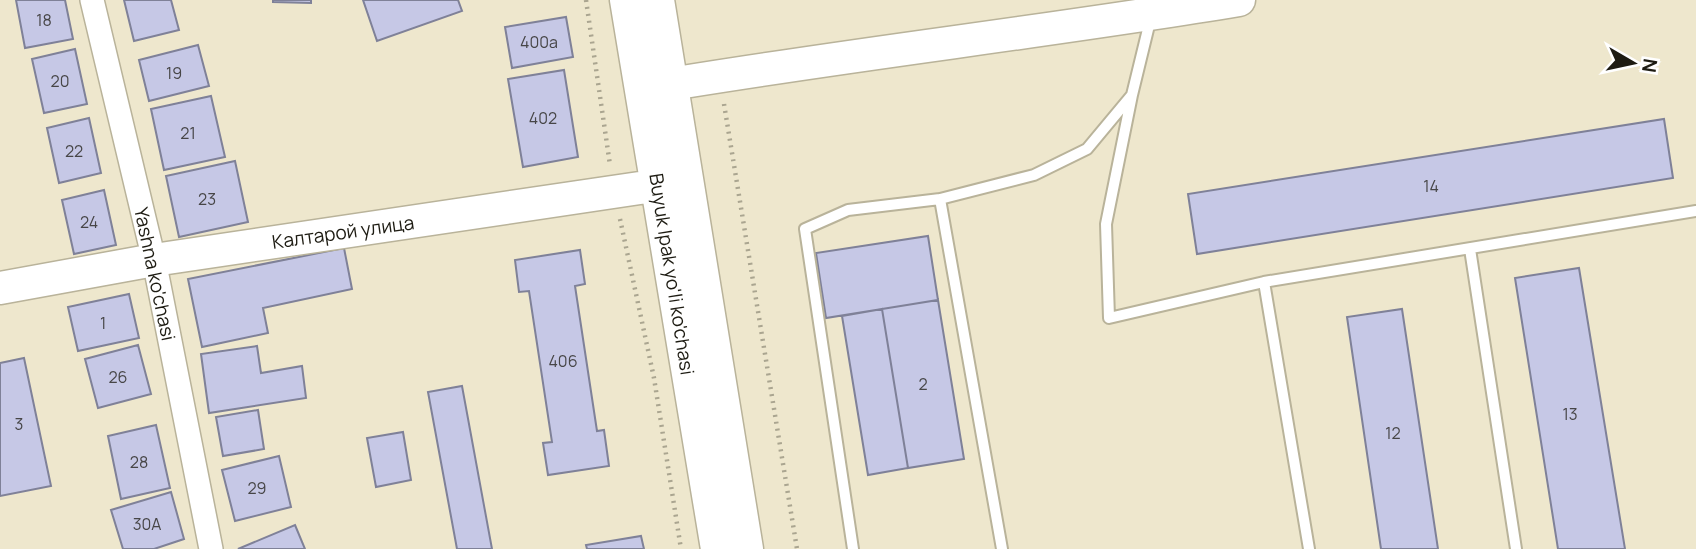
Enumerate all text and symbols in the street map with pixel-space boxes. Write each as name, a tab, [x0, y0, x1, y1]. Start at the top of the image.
house number: 18	[36, 9, 52, 31]
north arrow	[1598, 28, 1668, 98]
house number: 400а	[520, 31, 558, 53]
text: N	[1636, 57, 1664, 74]
house number: 19	[166, 62, 182, 84]
house number: 20	[51, 70, 69, 92]
house number: 402	[529, 107, 557, 129]
house number: 21	[180, 122, 196, 144]
house number: 22	[65, 140, 83, 162]
street label: Buyuk Ipak yo'li ko'chasi	[643, 171, 701, 377]
house number: 14	[1423, 175, 1439, 197]
house number: 23	[198, 188, 216, 210]
street label: Yashna ko'chasi	[128, 205, 182, 343]
street label: Калтарой улица	[270, 209, 416, 255]
house number: 24	[80, 211, 98, 233]
house number: 1	[100, 312, 106, 334]
house number: 406	[548, 350, 578, 372]
house number: 26	[108, 366, 128, 388]
house number: 2	[918, 373, 928, 395]
house number: 13	[1562, 403, 1578, 425]
house number: 3	[15, 413, 23, 435]
house number: 12	[1385, 422, 1401, 444]
house number: 28	[130, 451, 148, 473]
house number: 29	[247, 477, 267, 499]
house number: 30A	[133, 513, 161, 535]

